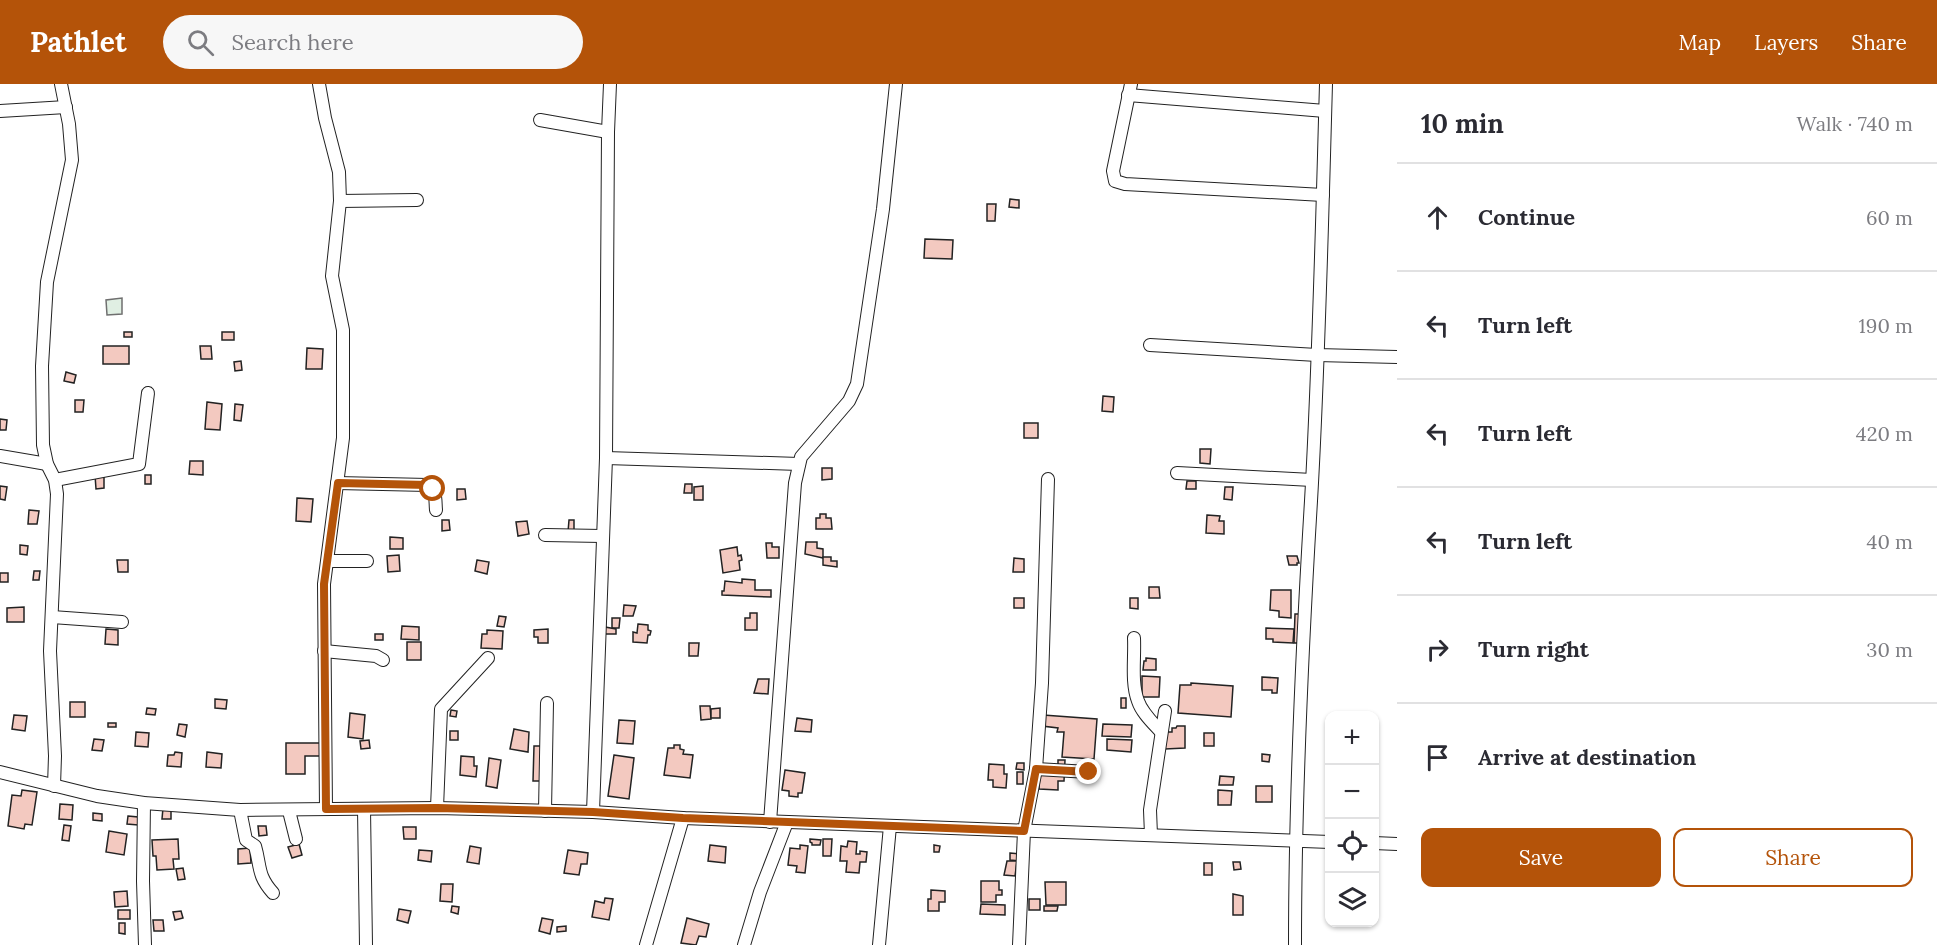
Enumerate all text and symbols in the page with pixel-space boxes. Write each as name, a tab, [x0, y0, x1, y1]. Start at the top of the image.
search box	[163, 15, 583, 69]
text: Pathlet	[30, 24, 127, 60]
icon: search	[184, 26, 217, 59]
text: Search here	[232, 28, 354, 56]
text: Map	[1678, 29, 1721, 56]
text: Layers	[1754, 29, 1818, 56]
text: Share	[1851, 29, 1907, 56]
text: 10 min	[1421, 107, 1504, 140]
text: Walk · 740 m	[1797, 111, 1913, 136]
icon: ahead	[1421, 201, 1454, 234]
text: Continue	[1478, 203, 1575, 231]
text: 60 m	[1866, 205, 1913, 230]
icon: left	[1421, 309, 1454, 342]
text: Turn left	[1478, 311, 1572, 339]
text: 190 m	[1859, 313, 1913, 338]
icon: left	[1421, 417, 1454, 450]
text: Turn left	[1478, 419, 1572, 447]
text: 420 m	[1856, 421, 1913, 446]
route start	[419, 475, 445, 501]
icon: left	[1421, 525, 1454, 558]
text: Turn left	[1478, 527, 1572, 555]
text: 40 m	[1867, 529, 1913, 554]
icon: right	[1421, 633, 1454, 666]
text: Turn right	[1478, 635, 1589, 663]
text: 30 m	[1866, 637, 1913, 662]
map controls	[1325, 711, 1379, 927]
button: +	[1325, 711, 1379, 765]
icon: arrive	[1421, 741, 1454, 774]
text: Arrive at destination	[1478, 743, 1696, 771]
route end	[1075, 758, 1101, 784]
button: −	[1325, 765, 1379, 819]
button: locate	[1325, 819, 1379, 873]
button: Save	[1421, 828, 1661, 887]
button: Share	[1673, 828, 1913, 887]
button: layers	[1325, 873, 1379, 927]

